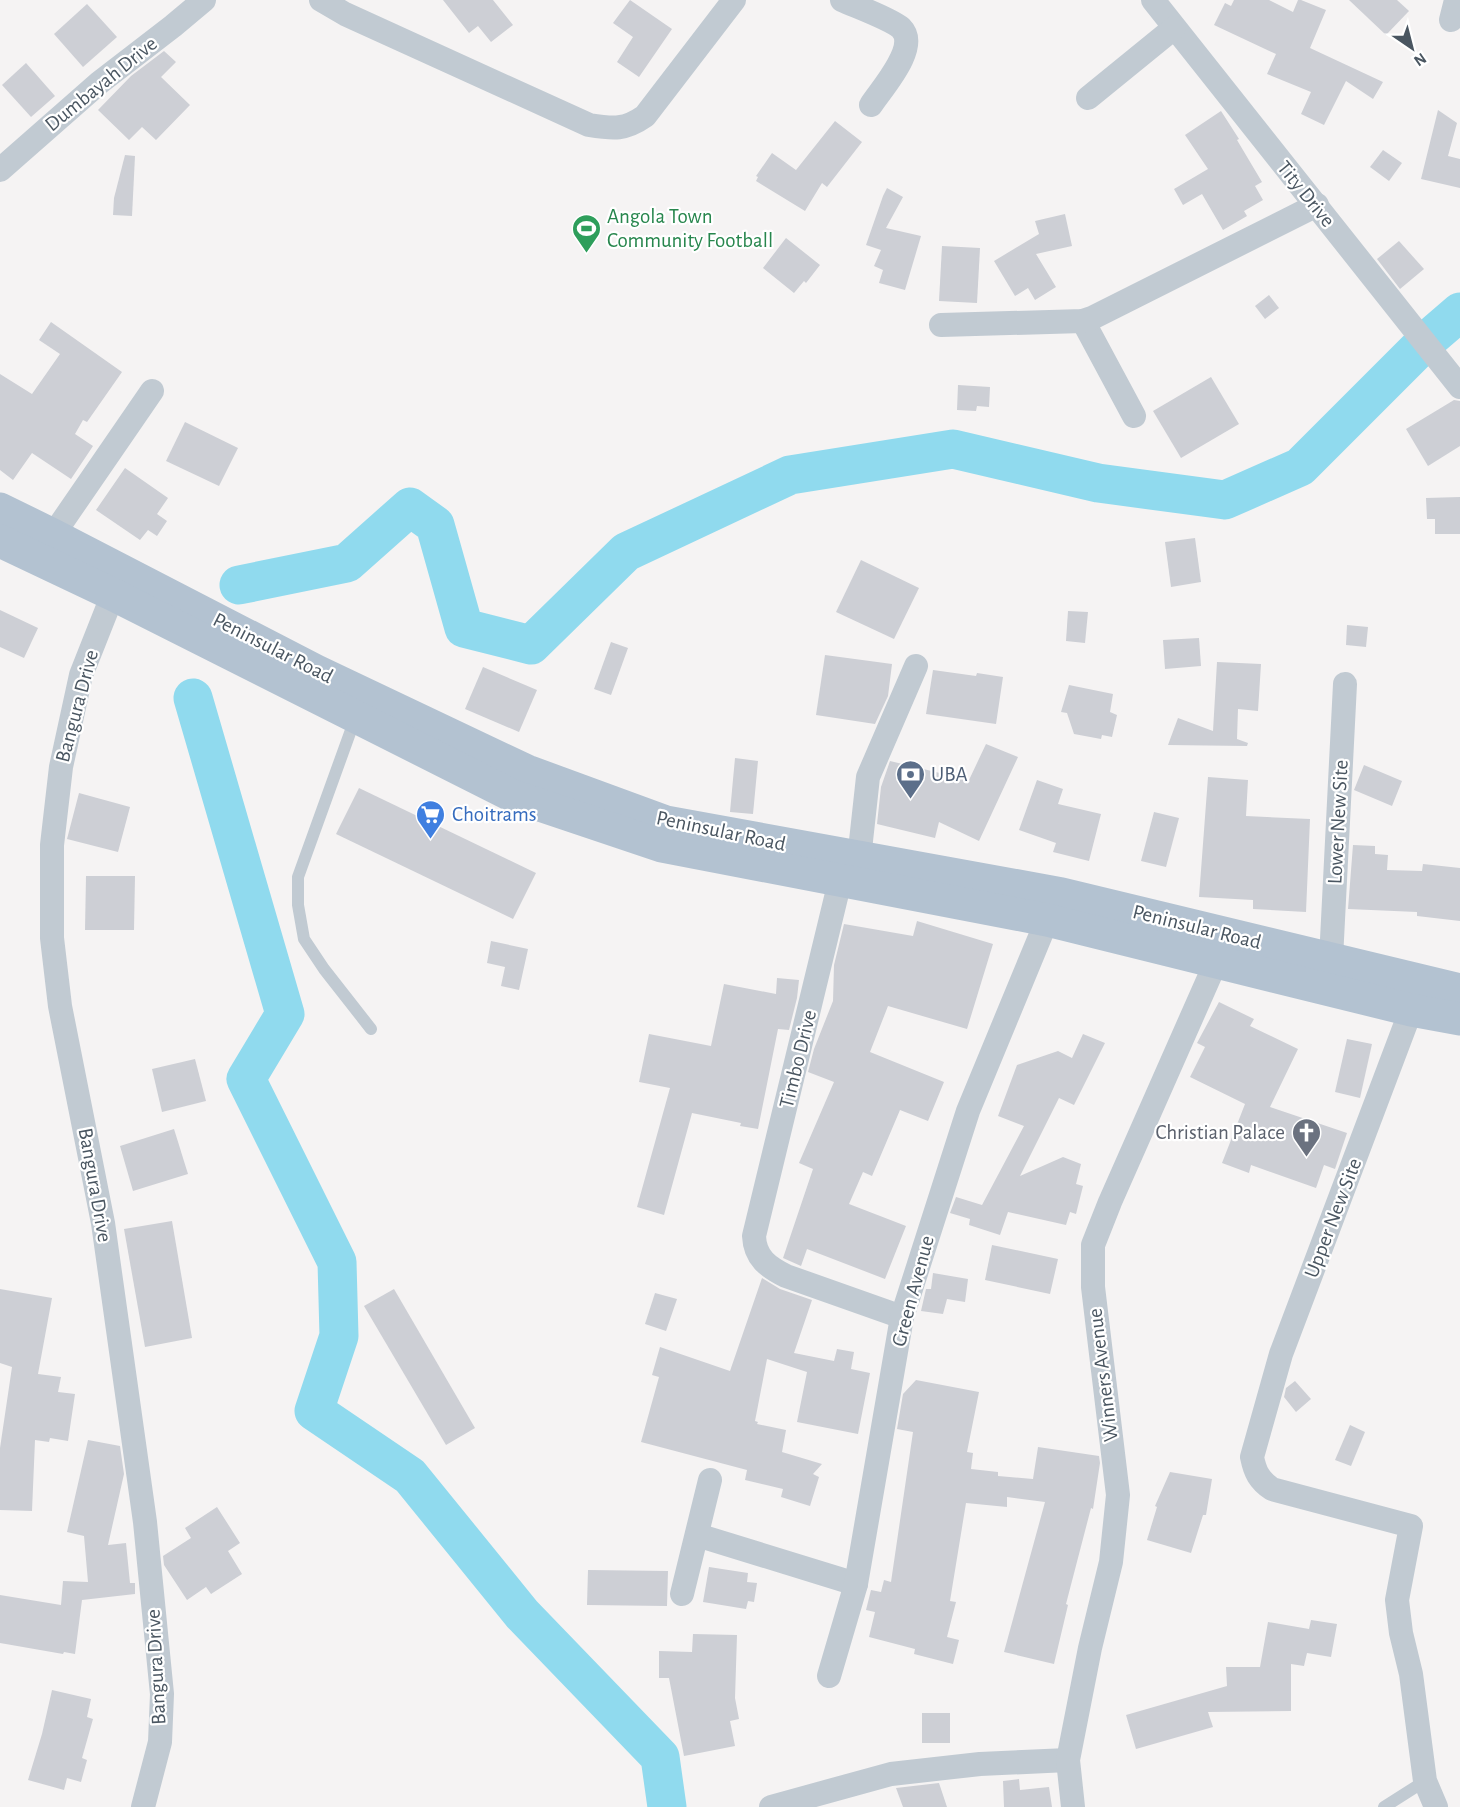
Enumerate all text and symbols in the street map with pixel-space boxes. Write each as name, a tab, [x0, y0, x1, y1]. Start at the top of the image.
north arrow	[1382, 18, 1442, 78]
street label: Dumbayah Drive	[41, 33, 161, 135]
text: N	[1411, 50, 1429, 69]
street label: Tity Drive	[1273, 157, 1339, 231]
place label: Angola Town Community Football	[607, 206, 773, 251]
sports icon: Angola Town Community Football	[570, 212, 602, 254]
street label: Peninsular Road	[210, 609, 337, 687]
street label: Bangura Drive	[52, 647, 102, 765]
bank icon: UBA	[894, 758, 926, 800]
street label: Lower New Site	[1324, 759, 1352, 885]
place label: UBA	[931, 764, 968, 785]
supermarket icon: Choitrams	[415, 798, 447, 840]
place label: Choitrams	[452, 804, 537, 825]
street label: Peninsular Road	[654, 807, 788, 855]
street label: Peninsular Road	[1131, 901, 1264, 953]
street label: Timbo Drive	[776, 1008, 820, 1110]
church icon: Christian Palace	[1290, 1116, 1322, 1158]
place label: Christian Palace	[1155, 1122, 1285, 1143]
street label: Bangura Drive	[75, 1126, 115, 1244]
street label: Upper New Site	[1301, 1155, 1365, 1281]
street label: Green Avenue	[888, 1233, 938, 1349]
street label: Winners Avenue	[1084, 1307, 1122, 1443]
street label: Bangura Drive	[142, 1609, 170, 1725]

